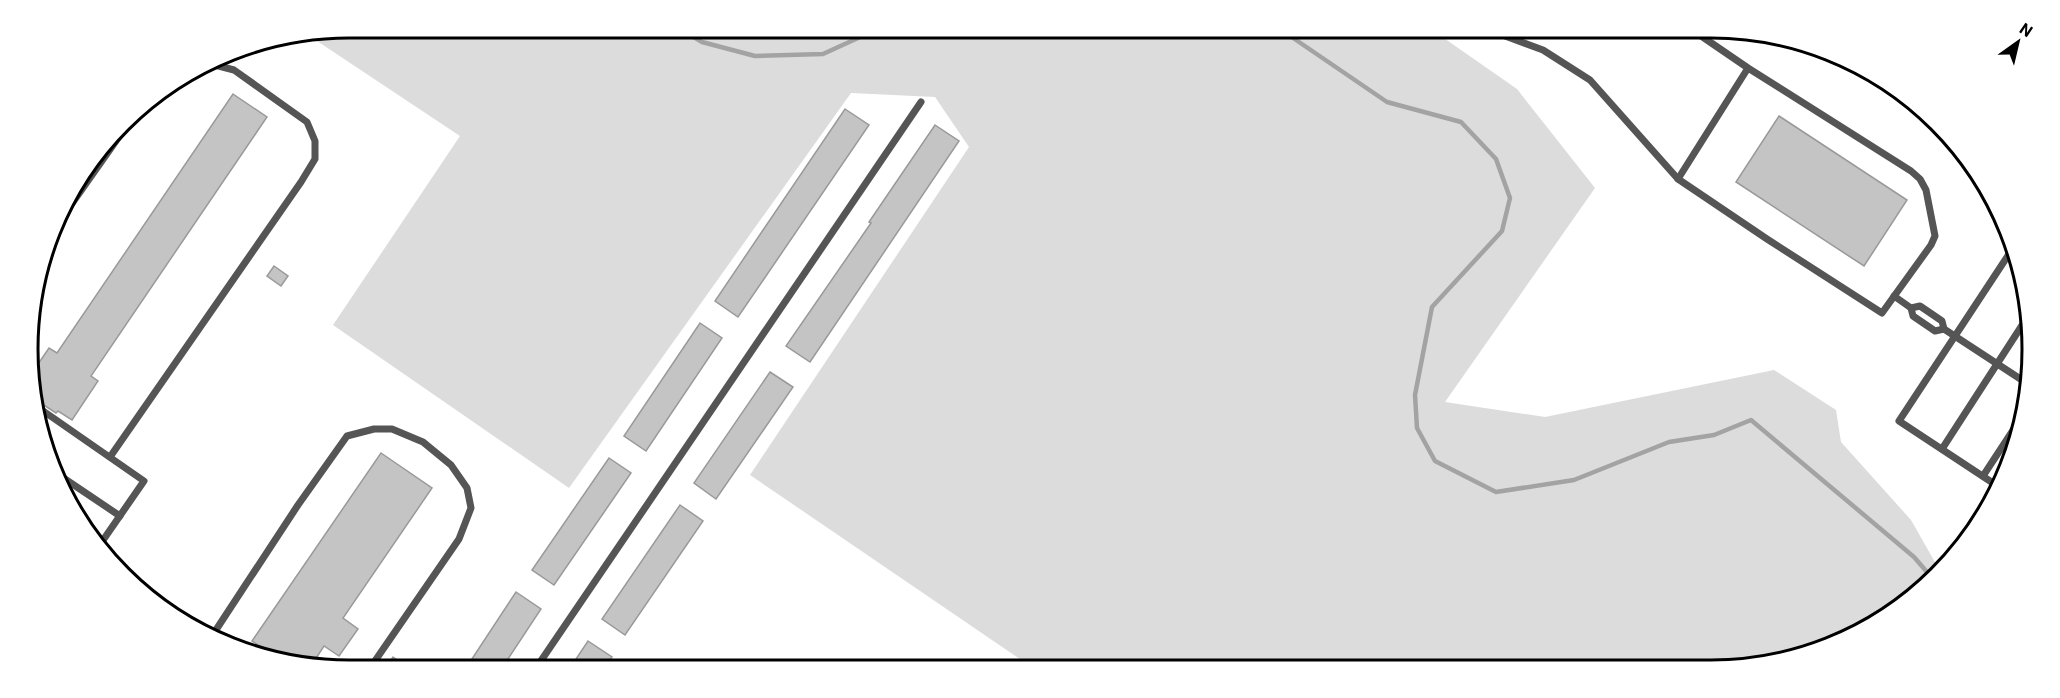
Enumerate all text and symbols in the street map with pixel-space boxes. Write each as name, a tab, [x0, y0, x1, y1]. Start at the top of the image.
north arrow	[1988, 12, 2048, 72]
text: N	[2016, 19, 2036, 41]

